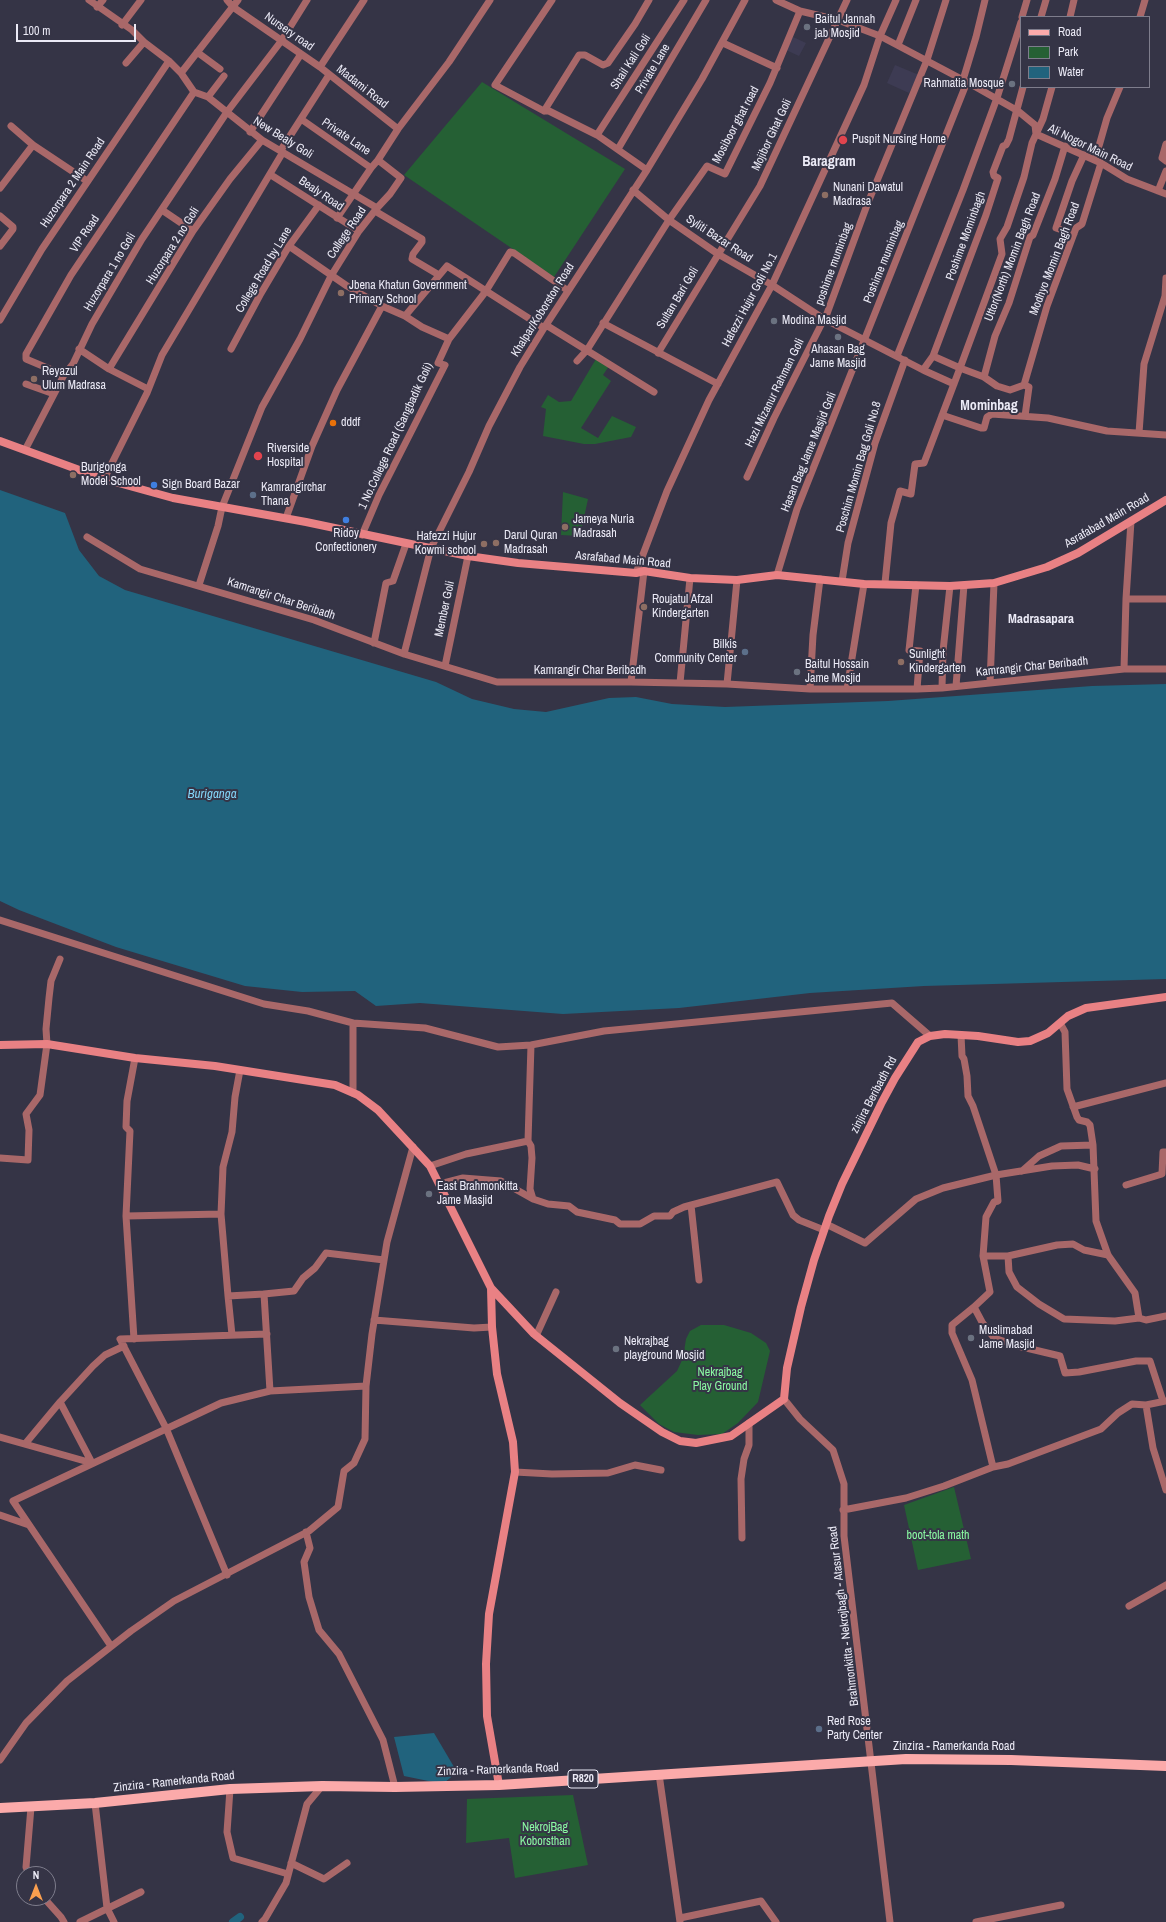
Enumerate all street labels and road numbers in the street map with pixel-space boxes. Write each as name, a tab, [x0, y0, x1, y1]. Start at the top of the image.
street label: Nursery road	[262, 10, 316, 54]
street label: Shail Kali Goli	[608, 32, 654, 92]
street label: Private Lane	[632, 41, 674, 97]
street label: Madami Road	[333, 62, 391, 112]
street label: Mosiboor ghat road	[710, 84, 762, 166]
street label: Mojibor Ghat Goli	[749, 97, 795, 173]
street label: New Bealy Goli	[250, 114, 316, 162]
street label: Private Lane	[319, 115, 373, 159]
street label: Ali Nogor Main Road	[1046, 121, 1134, 175]
street label: Huzorpara 2 Main Road	[38, 135, 108, 231]
street label: Bealy Road	[296, 174, 346, 214]
street label: Poshime Mominbagh	[943, 190, 989, 282]
street label: Uttor(North) Momin Bagh Road	[982, 191, 1044, 323]
street label: Modhyo Momin Bagh Road	[1027, 201, 1083, 317]
street label: College Road	[324, 204, 370, 262]
street label: Huzorpara 2 no Goli	[143, 205, 203, 287]
street label: Syliti Bazar Road	[683, 212, 755, 266]
street label: VIP Road	[67, 213, 103, 255]
street label: Poshime muminbag	[861, 218, 907, 306]
street label: poshime muminbag	[812, 221, 856, 307]
street label: College Road by Lane	[233, 225, 295, 315]
street label: Huzorpara 1 no Goli	[81, 230, 139, 314]
street label: Hafezzi Hujur Goli No.1	[719, 251, 781, 349]
street label: Khalpar/Koborston Road	[508, 260, 578, 360]
street label: Sultan Bari Goli	[654, 265, 702, 331]
street label: Hazi Mizanur Rahman Goli	[742, 336, 808, 450]
street label: 1 No.College Road (Sangbadik Goli)	[356, 360, 436, 512]
street label: Hasan Bag Jame Masjid Goli	[778, 390, 840, 514]
street label: Poschim Momin Bag Goli No.8	[833, 400, 885, 534]
street label: Asrafabad Main Road	[1062, 491, 1152, 551]
street label: Asrafabad Main Road	[575, 549, 671, 571]
street label: Kamrangir Char Beribadh	[225, 575, 337, 623]
street label: Member Goli	[432, 580, 458, 638]
street label: Kamrangir Char Beribadh	[975, 654, 1089, 680]
street label: Kamrangir Char Beribadh	[534, 664, 646, 678]
street label: zinjira Beribadh Rd	[848, 1054, 900, 1136]
street label: Brahmonkitta - Nekrojbagh - Atasur Road	[826, 1525, 862, 1707]
street label: Zinzira - Ramerkanda Road	[893, 1740, 1015, 1754]
street label: Zinzira - Ramerkanda Road	[437, 1761, 559, 1779]
street label: Zinzira - Ramerkanda Road	[113, 1768, 235, 1796]
road number: R820	[568, 1770, 598, 1788]

